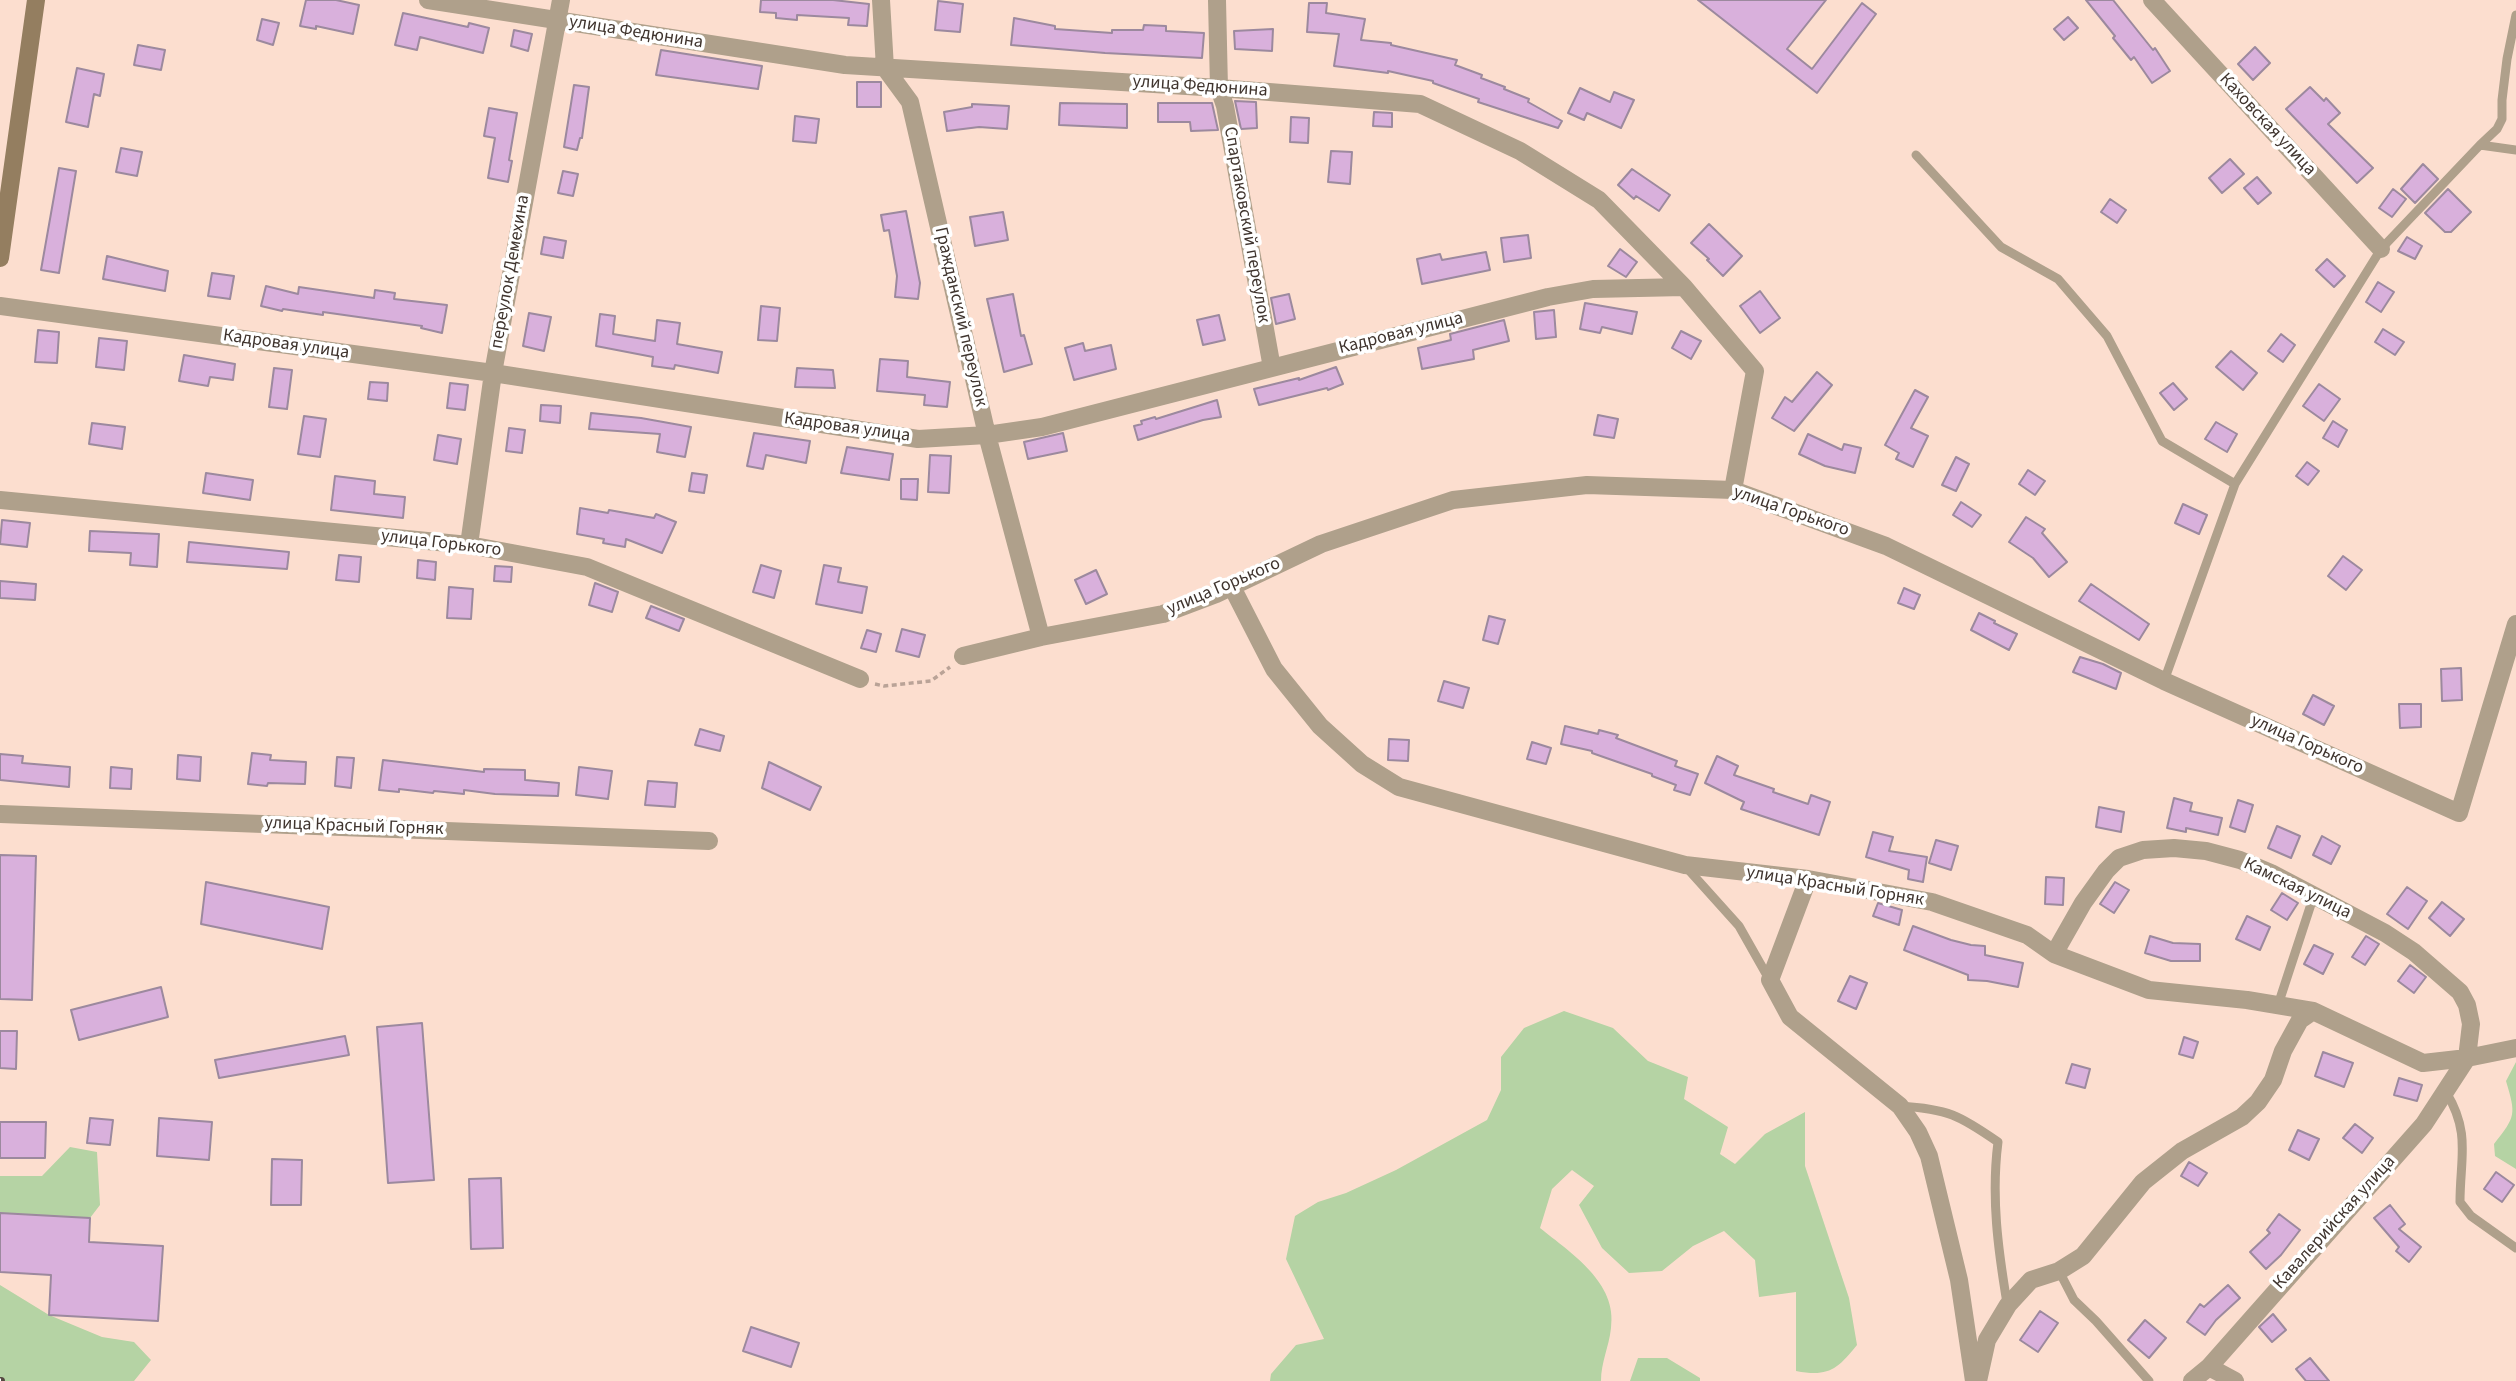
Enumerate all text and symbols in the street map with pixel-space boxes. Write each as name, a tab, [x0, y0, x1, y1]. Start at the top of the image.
street label: улица Федюнина	[568, 12, 704, 54]
street label: Каховская улица	[2214, 69, 2320, 181]
street label: улица Федюнина	[1132, 72, 1268, 102]
street label: Спартаковский переулок	[1218, 125, 1274, 325]
street label: переулок Демехина	[487, 193, 535, 351]
street label: Гражданский переулок	[929, 225, 991, 409]
street label: Кадровая улица	[1337, 308, 1465, 360]
street label: Кадровая улица	[221, 325, 351, 365]
street label: Кадровая улица	[782, 408, 912, 448]
street label: улица Горького	[1730, 482, 1852, 542]
street label: улица Горького	[380, 526, 502, 562]
street label: улица Горького	[1164, 553, 1284, 621]
street label: улица Горького	[2247, 710, 2367, 780]
street label: улица Красный Горняк	[264, 813, 444, 841]
street label: Камская улица	[2240, 854, 2354, 924]
street label: улица Красный Горняк	[1745, 862, 1925, 912]
street label: Кавалерийская улица	[2269, 1152, 2401, 1294]

